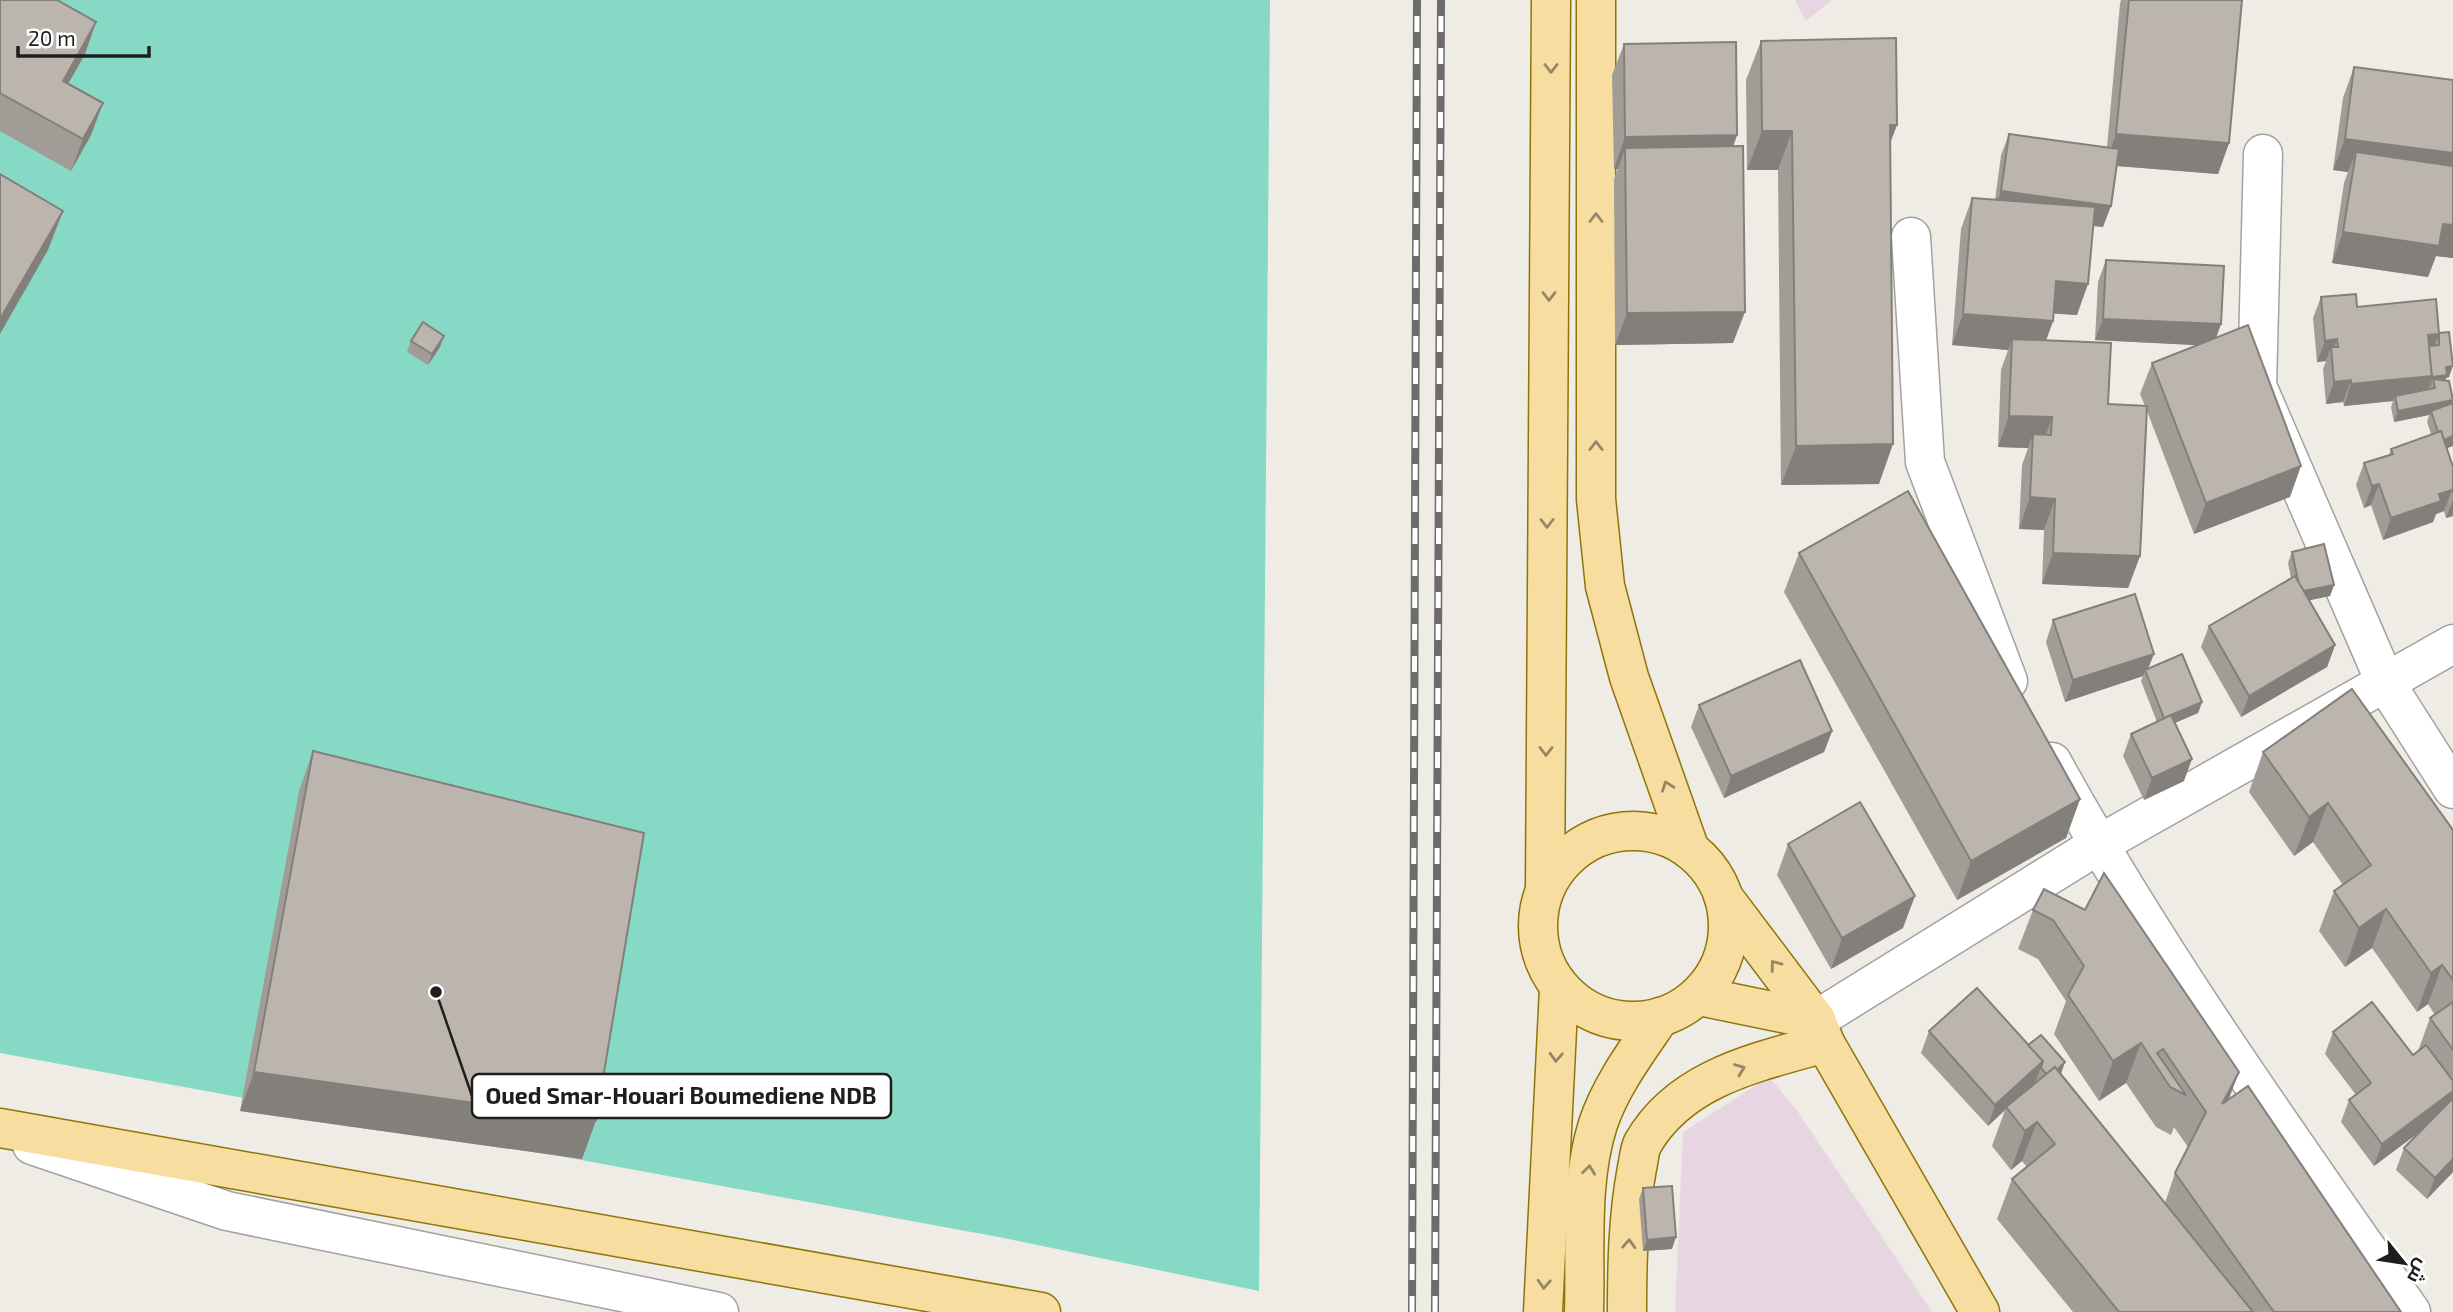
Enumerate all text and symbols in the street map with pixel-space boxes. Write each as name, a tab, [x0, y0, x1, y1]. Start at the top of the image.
scale bar	[18, 14, 149, 58]
text: 20 m	[28, 25, 76, 50]
one-way arrow	[1543, 63, 1558, 74]
one-way arrow	[1588, 213, 1604, 223]
one-way arrow	[1541, 291, 1557, 301]
one-way arrow	[1588, 440, 1604, 451]
one-way arrow	[1539, 518, 1555, 529]
one-way arrow	[1538, 746, 1554, 756]
one-way arrow	[1661, 780, 1675, 792]
one-way arrow	[1770, 960, 1783, 973]
one-way arrow	[1549, 1052, 1564, 1063]
one-way arrow	[1733, 1063, 1745, 1077]
callout: Oued Smar-Houari Boumediene NDB	[472, 1074, 891, 1118]
text: Oued Smar-Houari Boumediene NDB	[485, 1081, 877, 1109]
one-way arrow	[1582, 1165, 1597, 1176]
north arrow	[2369, 1228, 2439, 1298]
one-way arrow	[1621, 1238, 1636, 1249]
text: ش	[2402, 1255, 2435, 1288]
one-way arrow	[1537, 1279, 1552, 1290]

